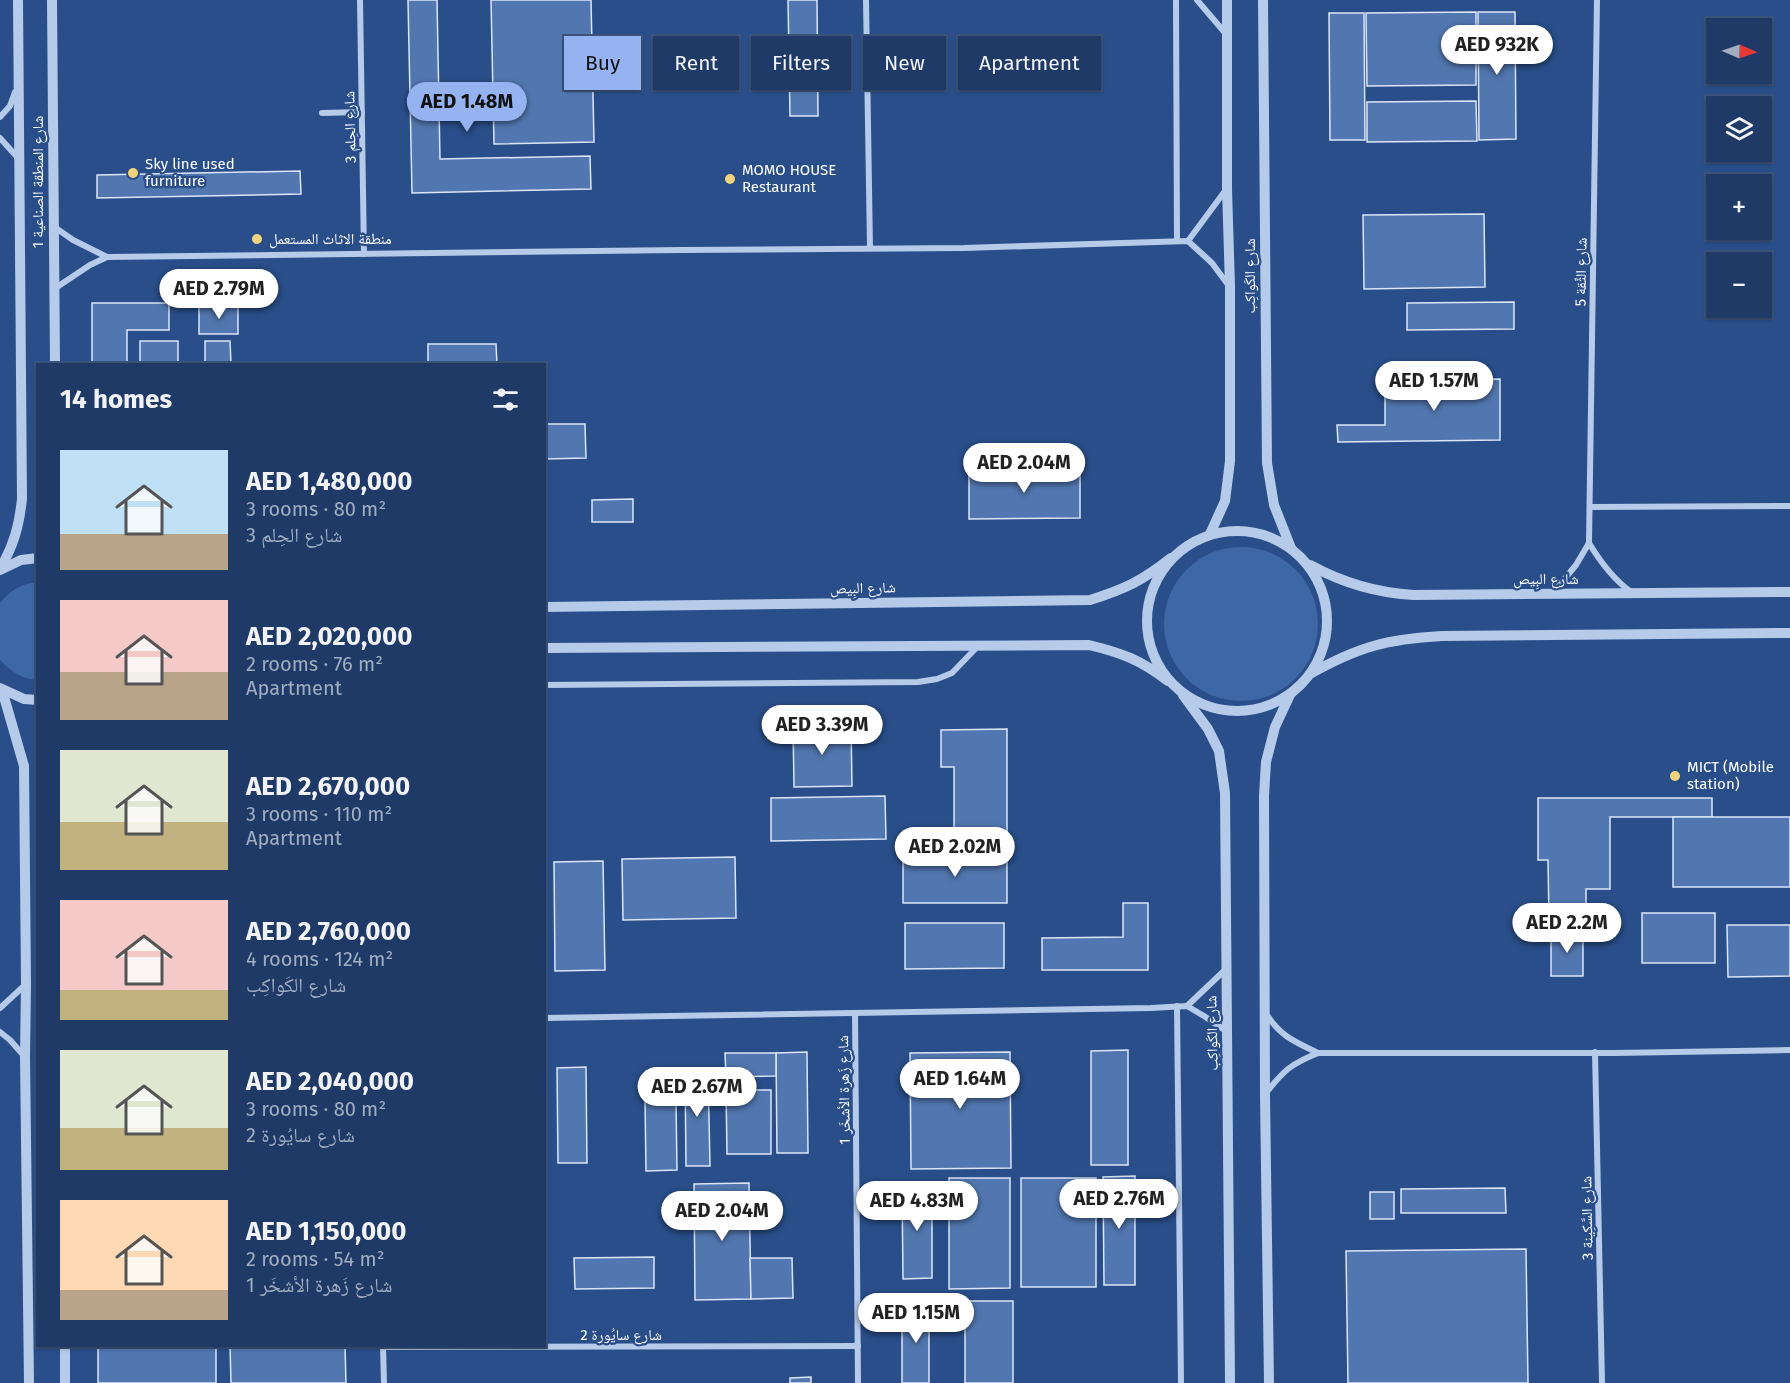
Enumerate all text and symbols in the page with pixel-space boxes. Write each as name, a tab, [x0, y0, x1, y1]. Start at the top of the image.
north arrow	[1706, 18, 1772, 84]
map controls	[1706, 18, 1772, 318]
pin: AED 932K	[1435, 25, 1559, 76]
text: AED 932K	[1455, 32, 1539, 56]
chip: Buy	[564, 36, 641, 90]
chip: Rent	[653, 36, 739, 90]
chip: Filters	[751, 36, 851, 90]
chip: New	[863, 36, 946, 90]
chip: Apartment	[958, 36, 1101, 90]
pin: AED 1.48M	[398, 82, 536, 133]
text: AED 1.48M	[421, 89, 513, 113]
street label: شارع الحِلم 3	[340, 91, 361, 163]
button: layers	[1706, 96, 1772, 162]
street label: شارع المنطقة الصناعية 1	[29, 116, 48, 248]
place label: Sky line used furniture	[145, 155, 235, 190]
place label: MOMO HOUSE Restaurant	[742, 161, 836, 196]
marker: Sky line used furniture	[126, 166, 140, 180]
marker: MOMO HOUSE Restaurant	[723, 172, 737, 186]
button: +	[1706, 174, 1772, 240]
place label: منطقة الاثاث المستعمل	[269, 230, 392, 249]
marker: منطقة الاثاث المستعمل	[250, 232, 264, 246]
street label: شارع الثِّقة 5	[1571, 237, 1592, 307]
street label: شارع الكَواكِب	[1241, 238, 1260, 314]
button: −	[1706, 252, 1772, 318]
pin: AED 2.79M	[150, 269, 288, 320]
text: AED 2.79M	[173, 276, 265, 300]
pin: AED 1.57M	[1365, 361, 1503, 412]
text: AED 1.57M	[1389, 368, 1479, 392]
icon: filters	[489, 383, 522, 416]
text: 14 homes	[60, 384, 172, 415]
pin: AED 2.04M	[955, 443, 1093, 494]
text: AED 2.04M	[977, 450, 1071, 474]
text: AED 1,480,000	[246, 466, 412, 497]
icon: home	[108, 474, 180, 546]
text: 3 rooms · 80 m²	[246, 497, 386, 521]
text: شارع الحِلم 3	[246, 523, 342, 547]
street label: شارع البِيص	[1513, 570, 1579, 590]
street label: شارع البِيص	[830, 578, 896, 600]
text: AED 2,020,000	[246, 621, 413, 652]
icon: home	[108, 624, 180, 696]
text: 2 rooms · 76 m²	[246, 652, 383, 676]
text: Apartment	[246, 676, 342, 700]
pin: AED 3.39M	[753, 705, 891, 756]
text: AED 3.39M	[776, 712, 868, 736]
place label: MICT (Mobile station)	[1687, 758, 1774, 793]
marker: MICT (Mobile station)	[1668, 769, 1682, 783]
text: AED 2,670,000	[246, 771, 410, 802]
icon: home	[108, 774, 180, 846]
text: 3 rooms · 110 m²	[246, 802, 392, 826]
text: Apartment	[246, 826, 342, 850]
pin: AED 2.02M	[886, 827, 1024, 878]
text: AED 2.02M	[909, 834, 1001, 858]
pin: AED 2.2M	[1505, 903, 1629, 954]
text: AED 2.2M	[1526, 910, 1608, 934]
text: AED 2,760,000	[246, 916, 411, 947]
icon: home	[108, 924, 180, 996]
text: 4 rooms · 124 m²	[246, 947, 393, 971]
text: شارع الكَواكِب	[246, 973, 346, 997]
street label: شارع الكَواكِب	[1202, 995, 1223, 1071]
street label: شارع زَهرة الأشخَر 1	[834, 1035, 855, 1145]
pin: AED 1.64M	[891, 1059, 1029, 1110]
text: AED 2,040,000	[246, 1066, 414, 1097]
text: AED 1.64M	[914, 1066, 1006, 1090]
pin: AED 2.67M	[628, 1067, 766, 1118]
icon: home	[108, 1074, 180, 1146]
text: AED 2.67M	[652, 1074, 742, 1098]
text: 3 rooms · 80 m²	[246, 1097, 386, 1121]
text: شارع سايُورة 2	[246, 1123, 355, 1147]
street label: شارع السَّكِينة 3	[1577, 1176, 1598, 1260]
pin: AED 2.76M	[1050, 1179, 1188, 1230]
pin: AED 4.83M	[848, 1181, 986, 1232]
text: AED 2.76M	[1073, 1186, 1165, 1210]
text: AED 4.83M	[870, 1188, 964, 1212]
pin: AED 2.04M	[653, 1191, 791, 1242]
text: AED 2.04M	[675, 1198, 769, 1222]
text: AED 1,150,000	[246, 1216, 407, 1247]
icon: home	[108, 1224, 180, 1296]
text: 2 rooms · 54 m²	[246, 1247, 385, 1271]
text: شارع زَهرة الأشخَر 1	[246, 1273, 392, 1297]
pin: AED 1.15M	[847, 1293, 985, 1344]
text: AED 1.15M	[872, 1300, 960, 1324]
street label: شارع سايُورة 2	[580, 1326, 662, 1345]

